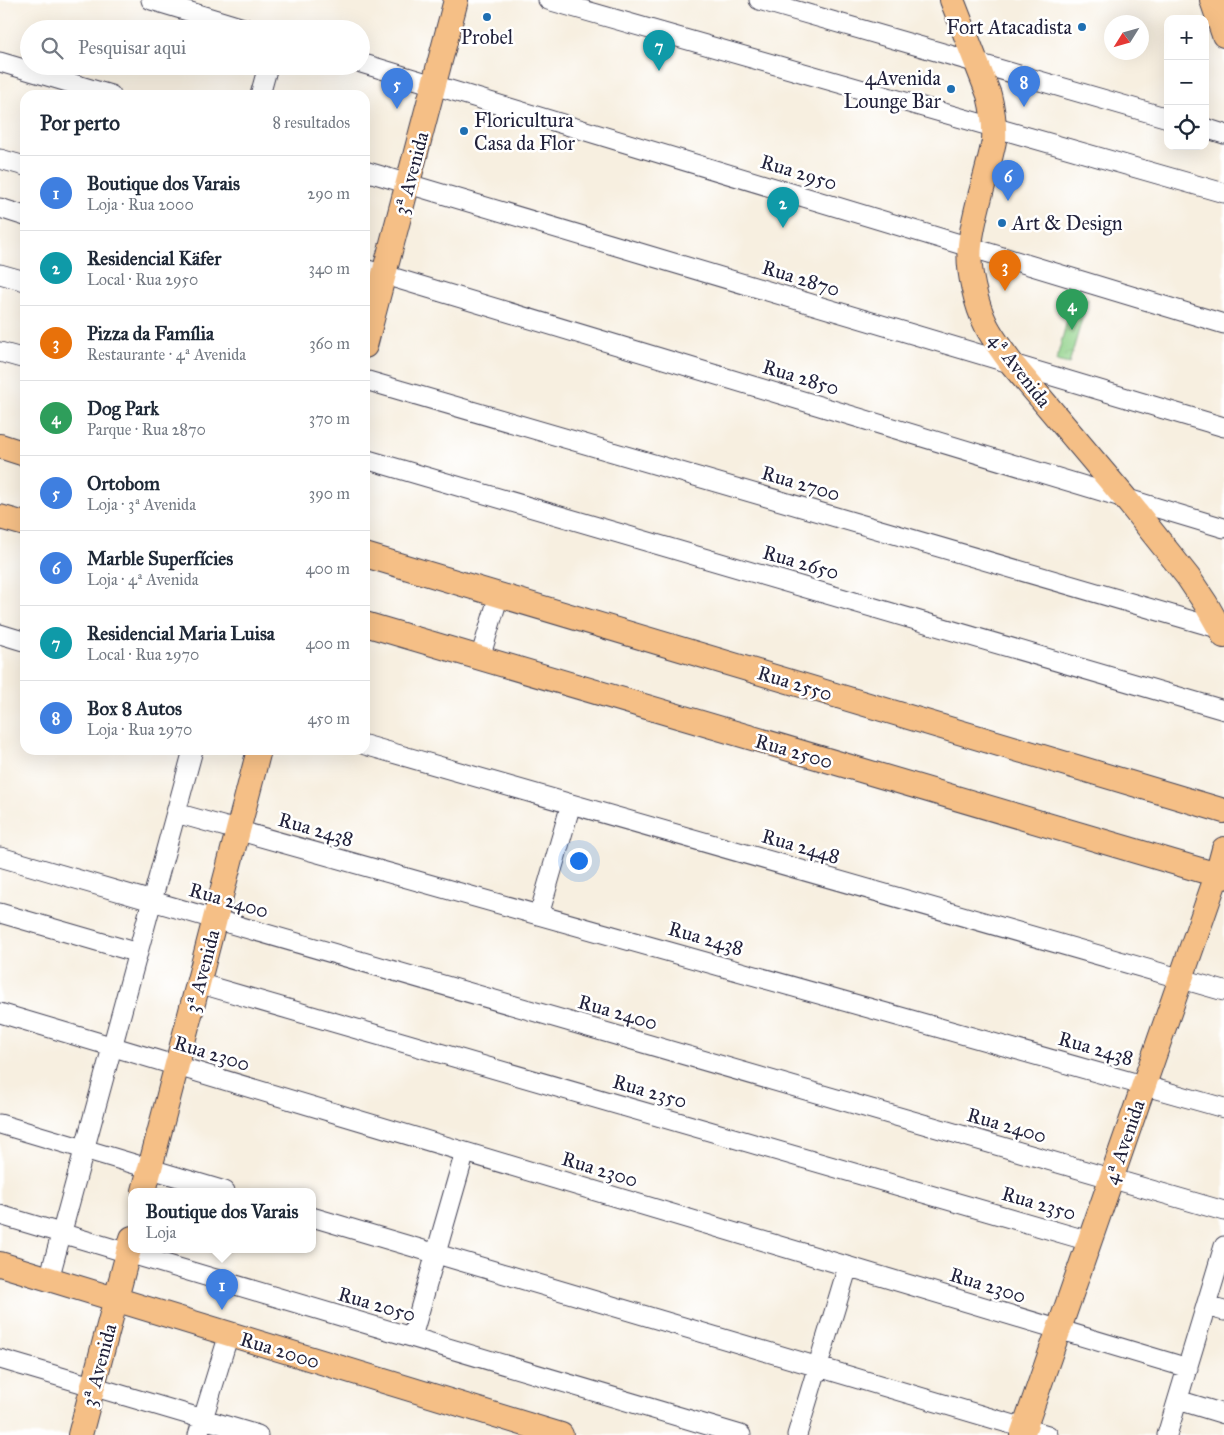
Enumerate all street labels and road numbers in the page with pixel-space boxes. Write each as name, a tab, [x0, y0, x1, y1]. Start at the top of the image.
street label: 3ª Avenida	[388, 128, 434, 217]
street label: Rua 2950	[758, 149, 840, 195]
street label: Rua 2870	[759, 255, 843, 301]
street label: 4ª Avenida	[983, 328, 1057, 412]
street label: Rua 2850	[760, 354, 842, 400]
street label: Rua 2700	[759, 460, 843, 506]
street label: Rua 2650	[760, 540, 842, 584]
street label: Rua 2550	[755, 660, 835, 706]
street label: Rua 2500	[752, 728, 836, 774]
street label: Rua 2438	[276, 807, 356, 851]
street label: Rua 2448	[759, 823, 843, 869]
street label: Rua 2400	[186, 877, 272, 923]
street label: Rua 2438	[666, 916, 746, 960]
street label: 3ª Avenida	[179, 926, 225, 1015]
street label: Rua 2400	[575, 989, 661, 1035]
street label: Rua 2438	[1056, 1026, 1136, 1070]
street label: Rua 2300	[171, 1030, 253, 1076]
street label: Rua 2350	[610, 1069, 690, 1113]
street label: 4ª Avenida	[1098, 1096, 1150, 1187]
street label: Rua 2400	[964, 1102, 1050, 1148]
street label: Rua 2300	[559, 1146, 641, 1192]
street label: Rua 2350	[999, 1181, 1079, 1225]
street label: Rua 2300	[947, 1262, 1029, 1308]
street label: Rua 2050	[335, 1281, 419, 1327]
street label: 3ª Avenida	[76, 1320, 122, 1409]
street label: Rua 2000	[237, 1327, 323, 1373]

